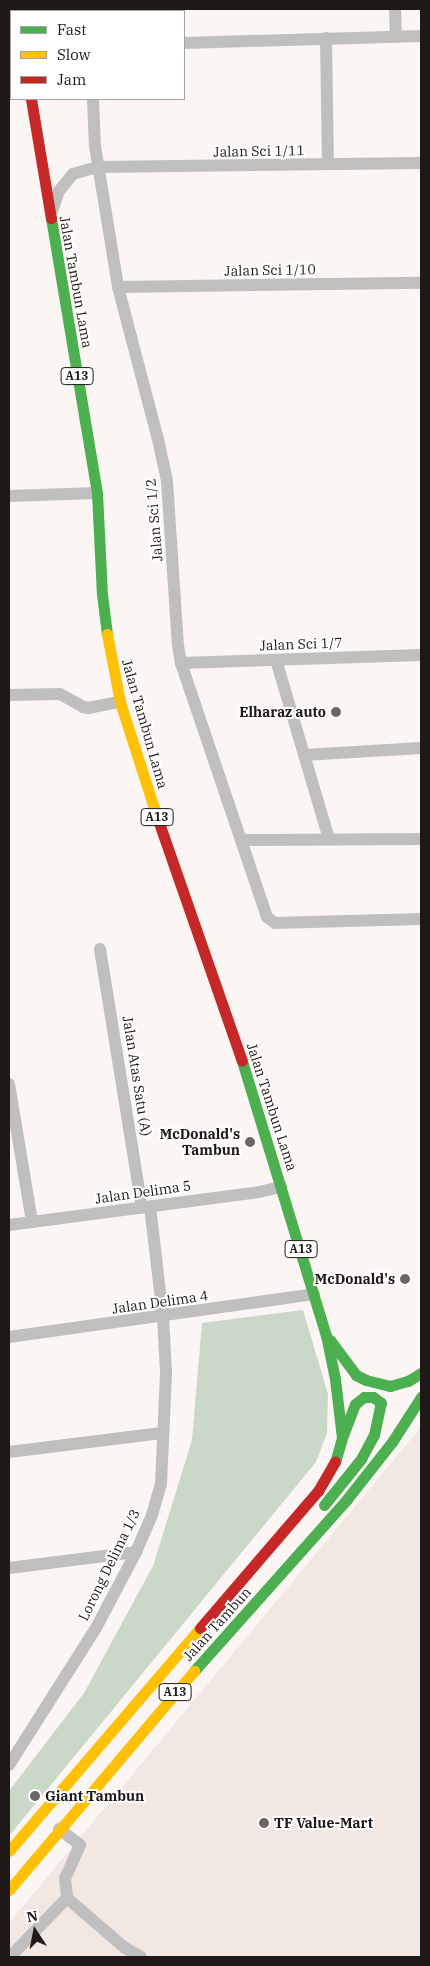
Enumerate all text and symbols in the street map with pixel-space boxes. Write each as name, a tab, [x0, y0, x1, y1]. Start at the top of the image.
legend	[10, 10, 185, 100]
text: Fast	[57, 20, 87, 39]
text: Slow	[57, 45, 90, 64]
text: Jam	[57, 70, 86, 89]
street label: Jalan Sci 1/11	[213, 142, 305, 160]
street label: Jalan Tambun Lama	[56, 215, 96, 349]
street label: Jalan Sci 1/10	[224, 261, 316, 279]
road number: A13	[60, 366, 94, 386]
street label: Jalan Sci 1/2	[142, 478, 166, 562]
street label: Jalan Sci 1/7	[259, 634, 343, 654]
street label: Jalan Tambun Lama	[118, 657, 172, 791]
place label: Elharaz auto	[239, 704, 326, 720]
marker: Elharaz auto	[330, 706, 342, 718]
road number: A13	[140, 808, 174, 826]
street label: Jalan Atas Satu (A)	[119, 1015, 155, 1137]
street label: Jalan Tambun Lama	[243, 1041, 301, 1173]
place label: McDonald's Tambun	[160, 1126, 240, 1158]
marker: McDonald's Tambun	[244, 1136, 256, 1148]
street label: Jalan Delima 5	[94, 1177, 192, 1207]
road number: A13	[284, 1240, 318, 1258]
place label: McDonald's	[315, 1271, 395, 1287]
marker: McDonald's	[399, 1273, 411, 1285]
street label: Jalan Delima 4	[111, 1287, 209, 1317]
street label: Lorong Delima 1/3	[75, 1506, 143, 1624]
street label: Jalan Tambun	[179, 1584, 255, 1664]
road number: A13	[158, 1682, 192, 1701]
place label: Giant Tambun	[45, 1788, 144, 1804]
marker: Giant Tambun	[29, 1790, 41, 1802]
place label: TF Value-Mart	[274, 1815, 373, 1831]
marker: TF Value-Mart	[258, 1817, 270, 1829]
north arrow	[10, 1906, 60, 1956]
text: N	[25, 1906, 39, 1926]

